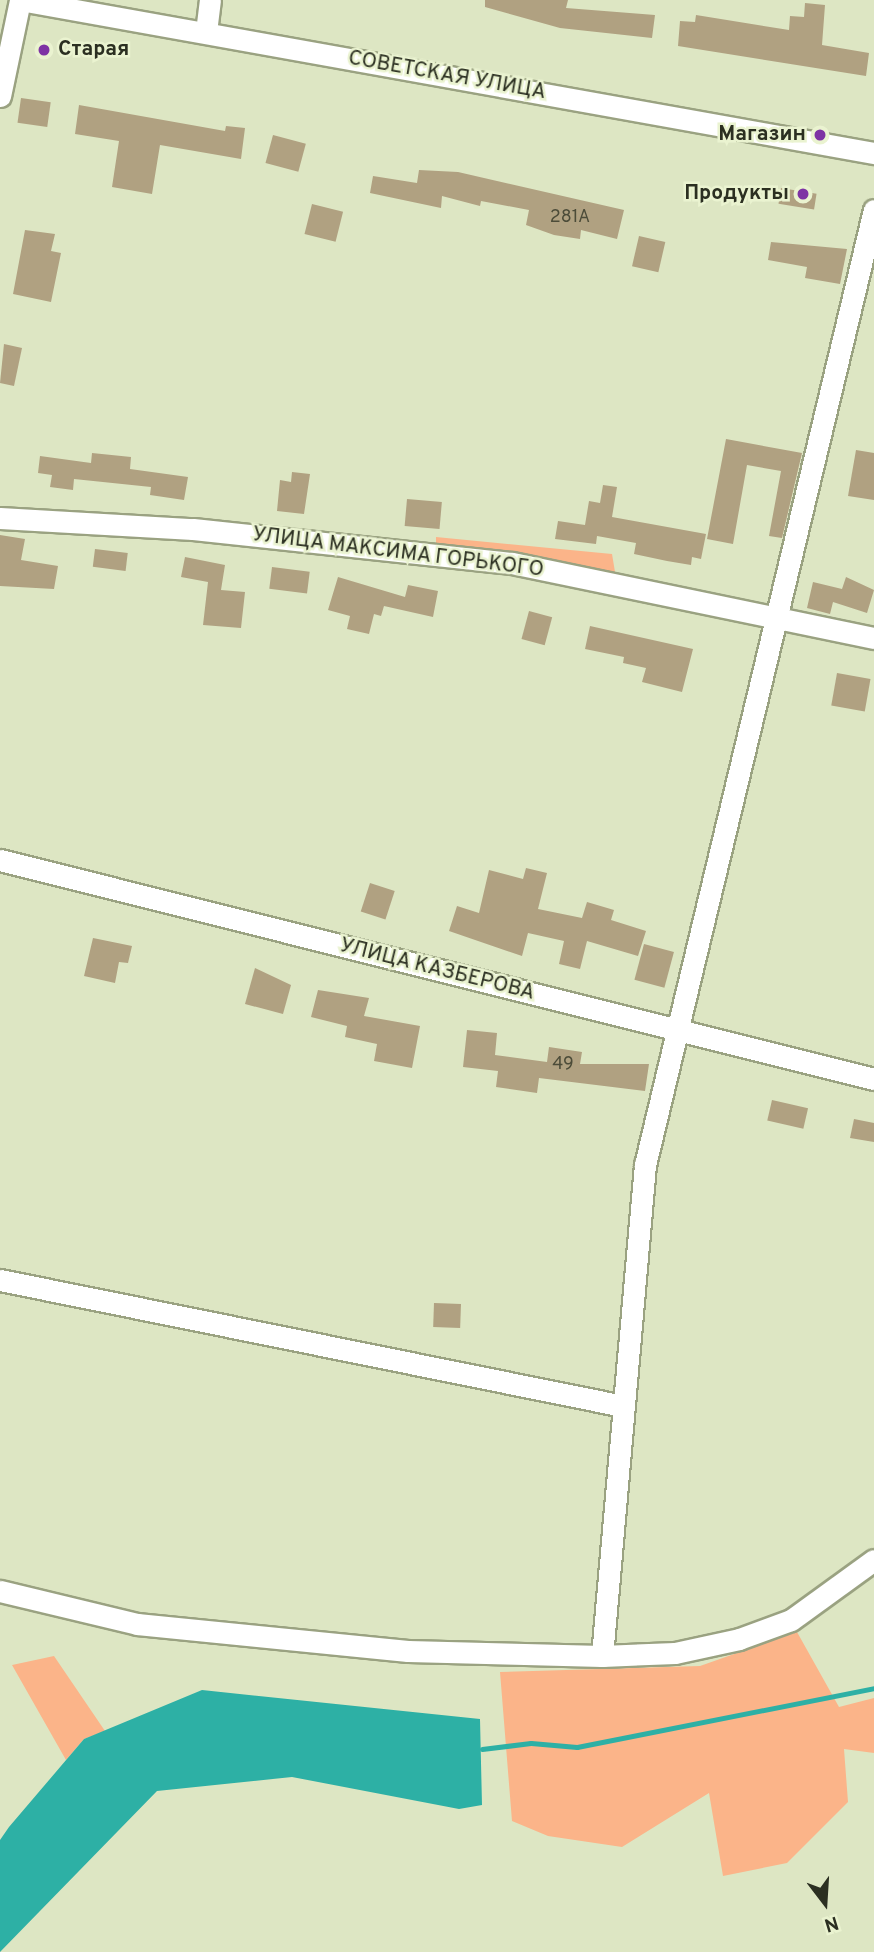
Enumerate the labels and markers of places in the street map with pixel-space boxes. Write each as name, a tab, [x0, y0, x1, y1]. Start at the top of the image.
place label: Старая	[58, 37, 129, 63]
marker: Старая	[36, 42, 52, 58]
place label: Магазин	[718, 122, 806, 148]
marker: Магазин	[812, 127, 828, 143]
place label: Продукты	[684, 181, 789, 207]
marker: Продукты	[795, 186, 811, 202]

